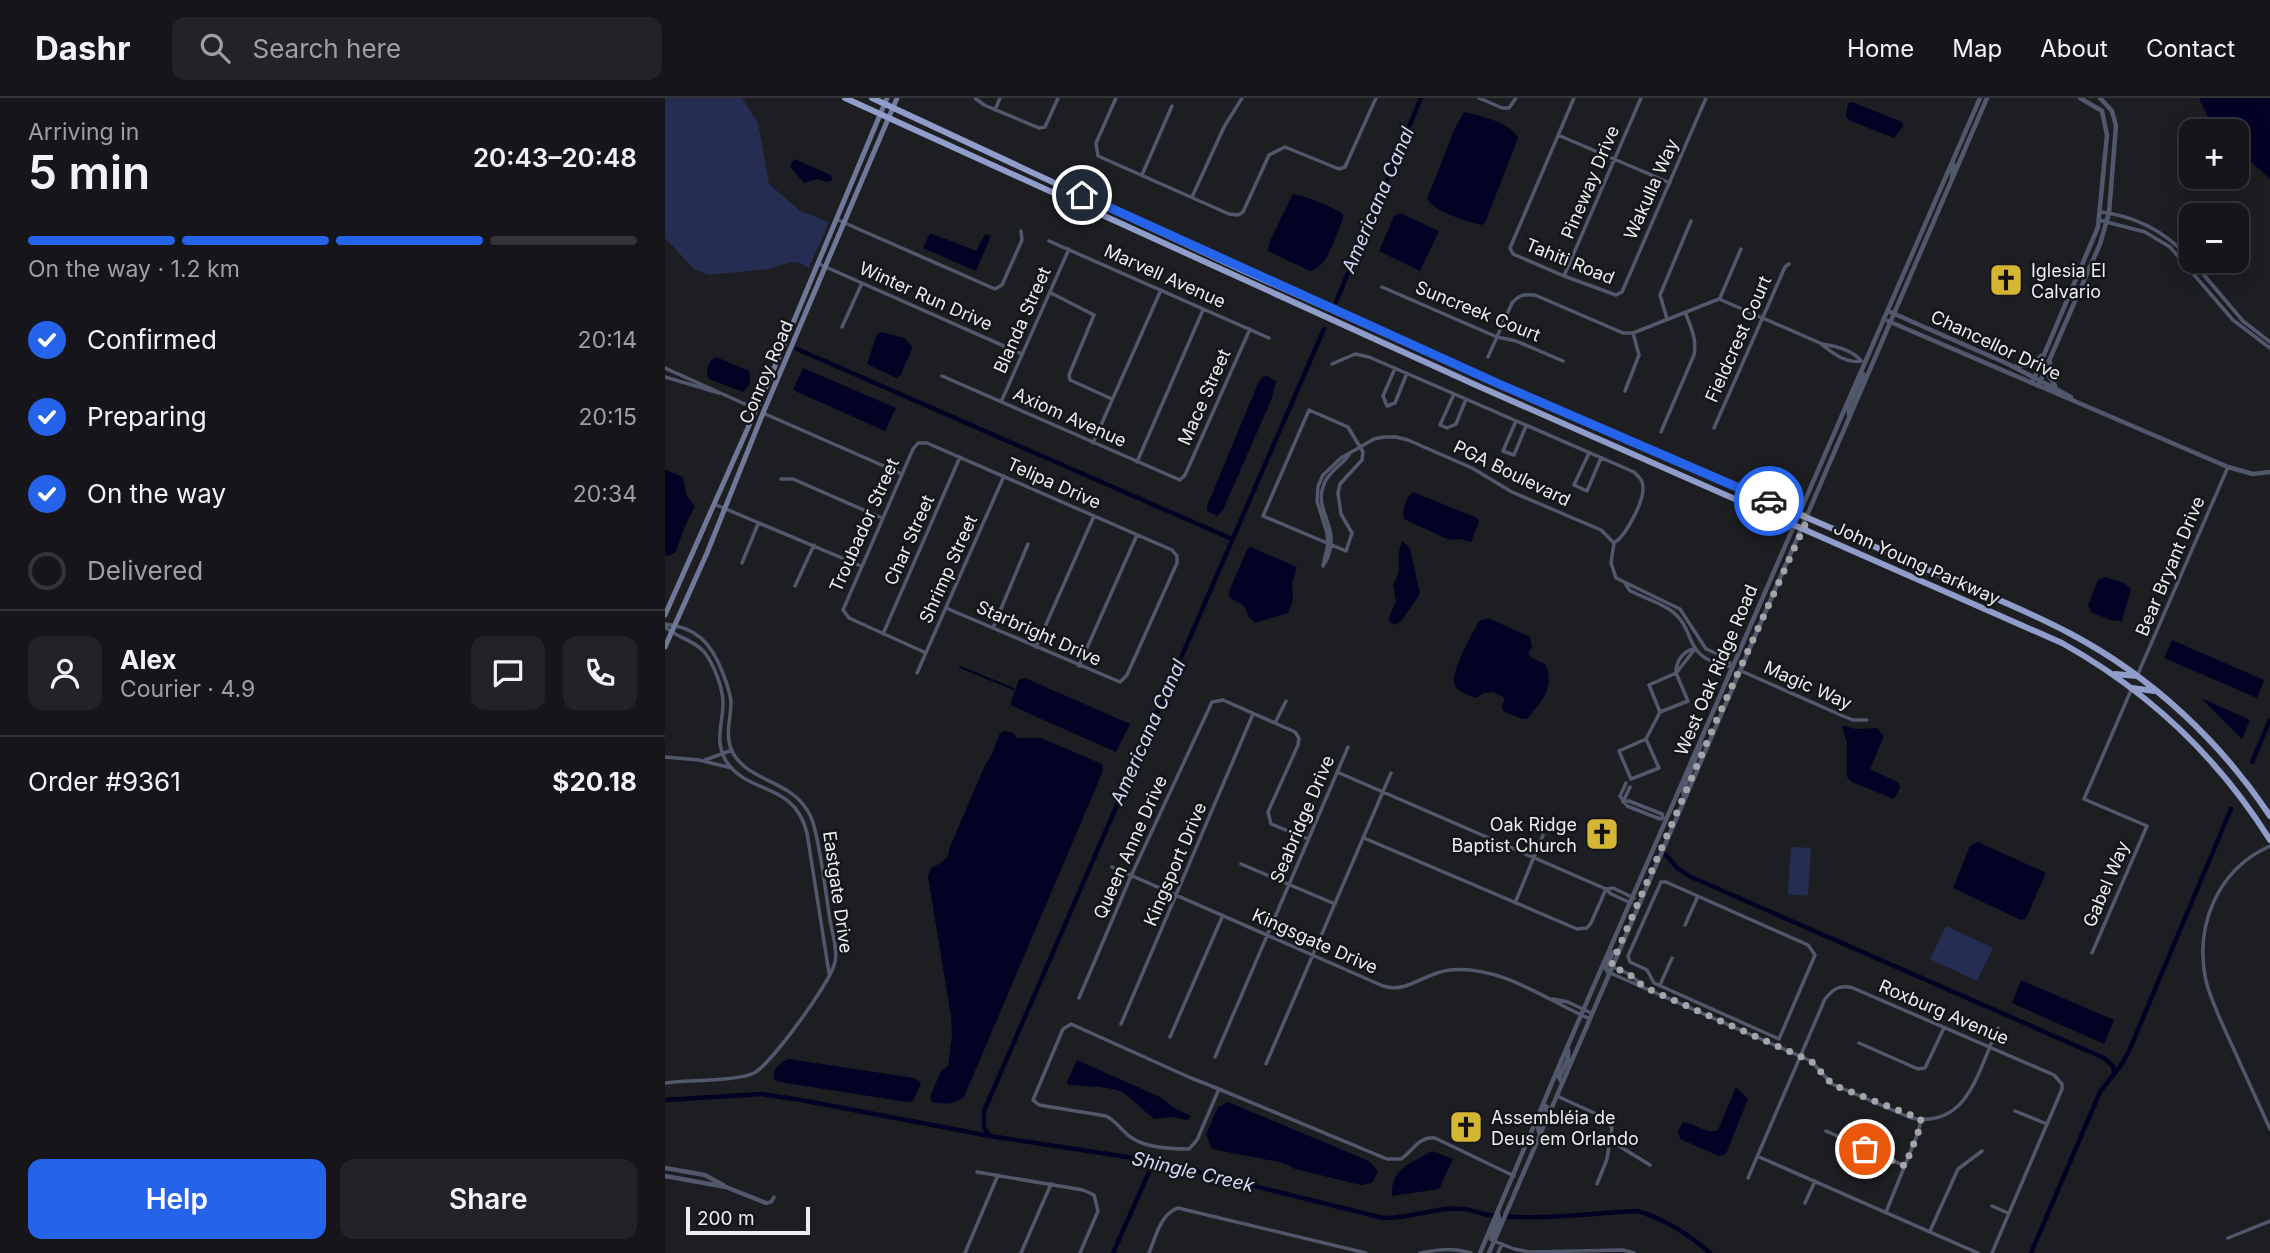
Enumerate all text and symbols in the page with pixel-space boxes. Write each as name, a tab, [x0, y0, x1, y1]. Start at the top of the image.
search box	[172, 17, 662, 80]
text: Dashr	[35, 28, 130, 68]
icon: search	[196, 29, 234, 67]
text: Search here	[252, 33, 401, 64]
text: Home	[1847, 34, 1914, 63]
text: Map	[1952, 34, 2002, 63]
text: About	[2040, 34, 2108, 63]
text: Contact	[2146, 34, 2235, 63]
text: Arriving in	[28, 118, 139, 146]
map controls	[2179, 119, 2249, 273]
button: +	[2179, 119, 2249, 189]
street label: Pineway Drive	[1557, 122, 1623, 242]
water label: Americana Canal	[1336, 123, 1419, 277]
street label: Wakulla Way	[1619, 135, 1683, 243]
text: 20:43–20:48	[473, 142, 637, 173]
text: 5 min	[28, 144, 150, 200]
pin	[1052, 165, 1112, 225]
icon: home	[1063, 176, 1101, 214]
button: −	[2179, 203, 2249, 273]
street label: Tahiti Road	[1522, 234, 1618, 288]
street label: Marvell Avenue	[1101, 240, 1229, 312]
text: On the way · 1.2 km	[28, 255, 240, 283]
street label: Winter Run Drive	[856, 257, 996, 335]
place label: Iglesia El Calvario	[2031, 260, 2106, 302]
church icon: Iglesia El Calvario	[1987, 261, 2025, 299]
street label: Blanda Street	[989, 264, 1055, 376]
street label: Fieldcrest Court	[1701, 272, 1775, 405]
street label: Suncreek Court	[1412, 276, 1544, 346]
street label: Chancellor Drive	[1928, 306, 2064, 384]
street label: Conroy Road	[735, 317, 797, 427]
icon: check	[28, 321, 66, 359]
text: Confirmed	[87, 324, 217, 355]
text: 20:14	[578, 326, 637, 354]
street label: Mace Street	[1173, 346, 1235, 448]
street label: Axiom Avenue	[1010, 383, 1130, 451]
icon: check	[28, 398, 66, 436]
text: Preparing	[87, 401, 207, 432]
text: 20:15	[579, 403, 637, 431]
street label: PGA Boulevard	[1450, 436, 1574, 510]
street label: Telipa Drive	[1004, 453, 1104, 513]
street label: Troubador Street	[825, 455, 903, 595]
courier	[1734, 466, 1804, 536]
icon: check	[28, 475, 66, 513]
text: On the way	[87, 478, 226, 509]
text: 20:34	[573, 480, 637, 508]
icon: car	[1750, 482, 1788, 520]
street label: Char Street	[880, 492, 938, 588]
street label: Bear Bryant Drive	[2131, 493, 2209, 639]
street label: Shrimp Street	[915, 512, 981, 626]
street label: John Young Parkway	[1831, 517, 2003, 609]
text: Delivered	[87, 555, 203, 586]
street label: West Oak Ridge Road	[1670, 581, 1762, 759]
street label: Starbright Drive	[973, 596, 1105, 670]
button: person	[28, 636, 102, 710]
button: chat	[471, 636, 545, 710]
button: phone	[563, 636, 637, 710]
text: Alex	[120, 644, 177, 675]
water label: Americana Canal	[1105, 655, 1191, 809]
street label: Magic Way	[1761, 656, 1855, 714]
text: Courier · 4.9	[120, 675, 255, 703]
street label: Seabridge Drive	[1266, 752, 1338, 886]
text: Order #9361	[28, 766, 181, 797]
text: $20.18	[552, 766, 637, 797]
street label: Queen Anne Drive	[1089, 772, 1171, 922]
street label: Kingsport Drive	[1139, 799, 1211, 929]
place label: Oak Ridge Baptist Church	[1452, 814, 1577, 856]
church icon: Oak Ridge Baptist Church	[1583, 815, 1621, 853]
street label: Eastgate Drive	[819, 830, 857, 954]
street label: Gabel Way	[2079, 838, 2133, 930]
street label: Kingsgate Drive	[1249, 904, 1381, 978]
street label: Roxburg Avenue	[1876, 975, 2012, 1049]
place label: Assembléia de Deus em Orlando	[1491, 1107, 1639, 1149]
church icon: Assembléia de Deus em Orlando	[1447, 1108, 1485, 1146]
pin	[1835, 1119, 1895, 1179]
icon: bag	[1846, 1130, 1884, 1168]
water label: Shingle Creek	[1130, 1147, 1257, 1197]
button: Help	[28, 1159, 326, 1239]
button: Share	[340, 1159, 637, 1239]
scale bar	[686, 1204, 810, 1236]
text: 200 m	[697, 1207, 755, 1230]

